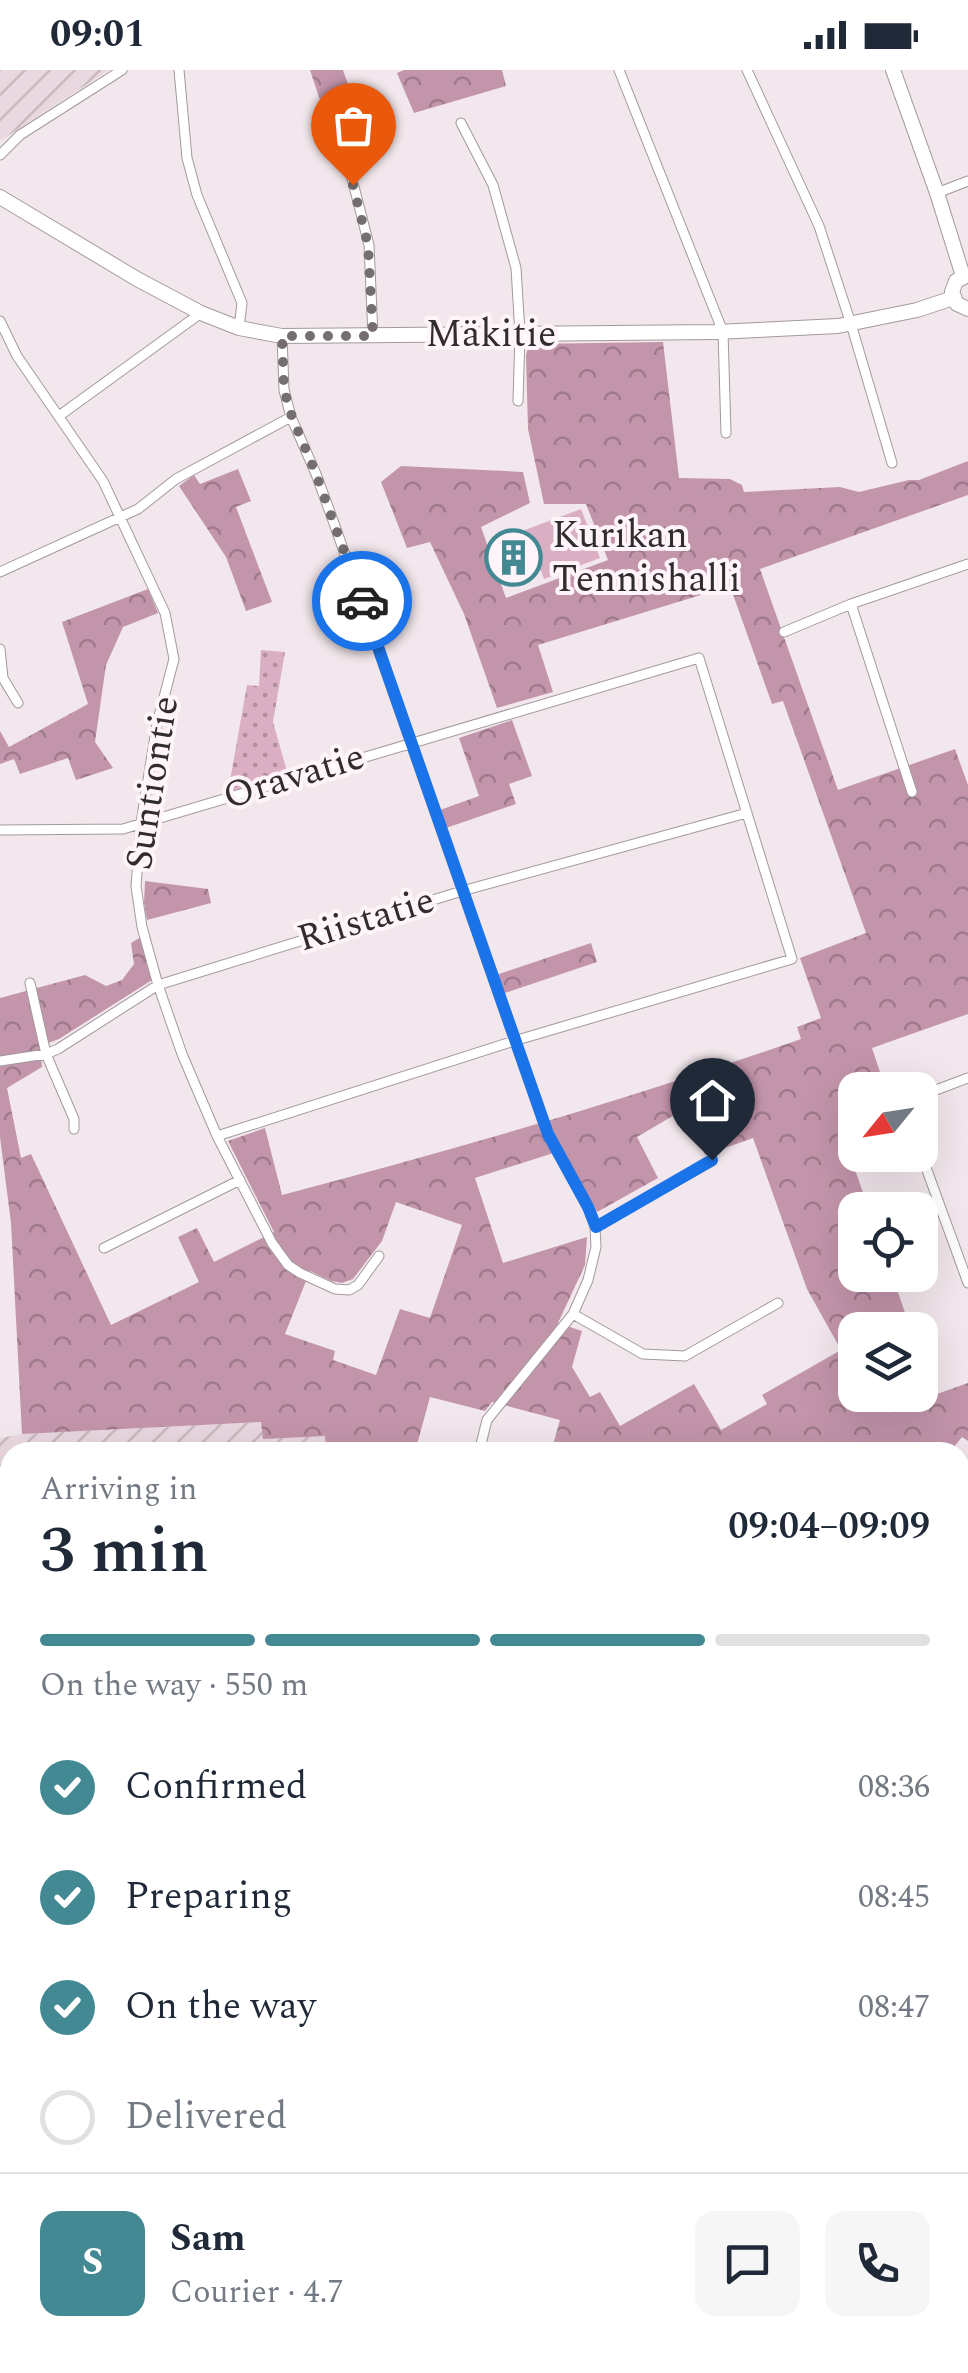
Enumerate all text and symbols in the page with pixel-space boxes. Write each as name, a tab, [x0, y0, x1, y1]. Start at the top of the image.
text: 09:01	[50, 6, 145, 64]
pin	[311, 83, 396, 186]
icon: bag	[326, 98, 381, 153]
street label: Mäkitie	[426, 306, 556, 364]
place label: Kurikan Tennishalli	[552, 507, 741, 609]
building icon: Kurikan Tennishalli	[483, 528, 543, 588]
courier	[312, 551, 412, 651]
icon: car	[335, 574, 390, 629]
street label: Suntiontie	[111, 692, 195, 874]
street label: Oravatie	[216, 728, 372, 826]
street label: Riistatie	[290, 872, 442, 968]
pin	[670, 1058, 755, 1161]
north arrow	[838, 1072, 938, 1172]
map controls	[838, 1072, 938, 1412]
icon: home	[685, 1073, 740, 1128]
button: locate	[838, 1192, 938, 1292]
button: layers	[838, 1312, 938, 1412]
text: Arriving in	[40, 1465, 197, 1514]
text: 09:04–09:09	[728, 1498, 930, 1556]
text: 3 min	[40, 1502, 209, 1601]
text: On the way · 550 m	[40, 1661, 308, 1710]
text: Confirmed	[125, 1758, 307, 1816]
icon: check	[40, 1760, 95, 1815]
text: 08:36	[858, 1763, 930, 1812]
text: Preparing	[125, 1868, 292, 1926]
icon: check	[40, 1870, 95, 1925]
text: 08:45	[858, 1873, 930, 1922]
text: On the way	[125, 1978, 316, 2036]
icon: check	[40, 1980, 95, 2035]
text: 08:47	[858, 1983, 930, 2032]
text: Delivered	[125, 2088, 287, 2146]
text: Sam	[170, 2210, 246, 2268]
button: chat	[695, 2211, 800, 2316]
button: phone	[825, 2211, 930, 2316]
text: S	[82, 2234, 103, 2292]
text: Courier · 4.7	[170, 2268, 343, 2317]

